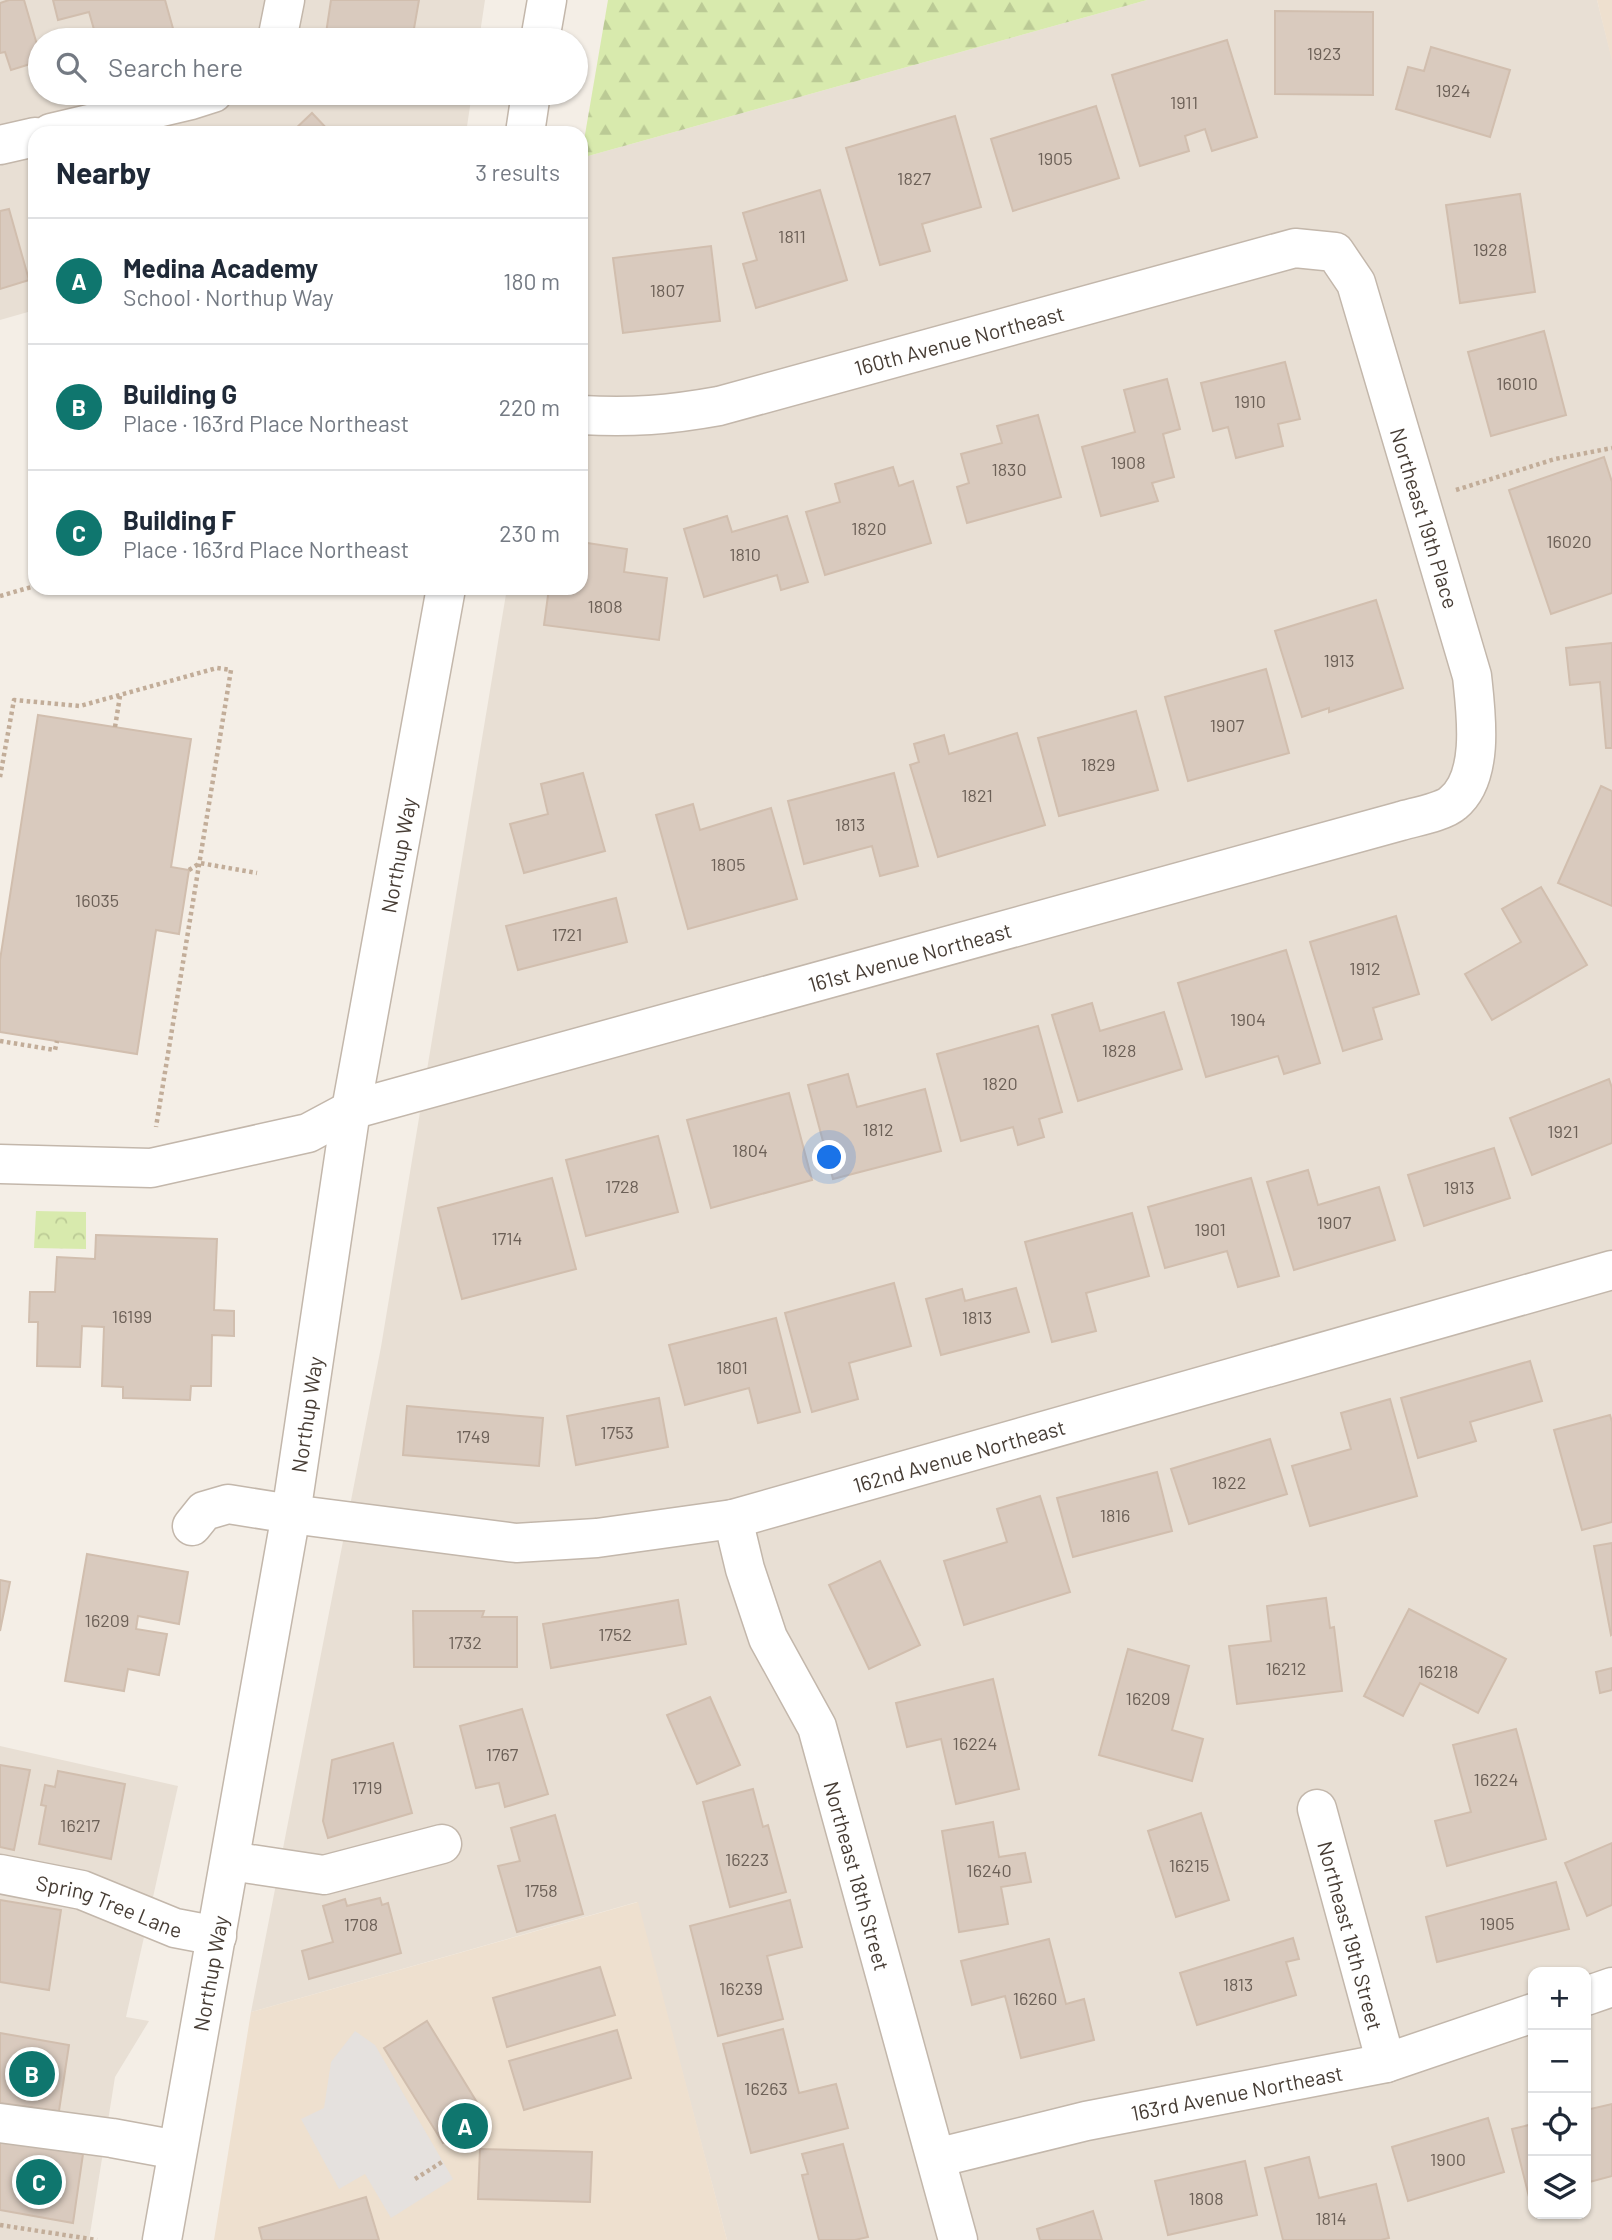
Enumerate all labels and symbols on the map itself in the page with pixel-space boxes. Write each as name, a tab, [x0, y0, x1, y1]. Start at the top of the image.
house number: 1923	[1307, 42, 1341, 64]
house number: 1924	[1435, 79, 1471, 101]
house number: 1911	[1170, 91, 1198, 113]
house number: 1905	[1037, 147, 1073, 169]
house number: 1827	[897, 167, 931, 189]
house number: 1811	[778, 225, 806, 247]
house number: 1928	[1473, 238, 1507, 260]
house number: 1807	[650, 279, 685, 301]
street label: 160th Avenue Northeast	[851, 300, 1067, 380]
house number: 16010	[1496, 372, 1538, 394]
house number: 1910	[1234, 390, 1266, 412]
street label: Northeast 19th Place	[1386, 425, 1464, 611]
house number: 1908	[1110, 451, 1146, 473]
house number: 1830	[991, 458, 1027, 480]
house number: 1820	[851, 517, 887, 539]
house number: 16020	[1546, 530, 1592, 552]
house number: 1810	[729, 543, 761, 565]
house number: 1808	[587, 595, 623, 617]
house number: 1913	[1324, 649, 1354, 671]
house number: 1907	[1210, 714, 1245, 736]
house number: 1829	[1081, 753, 1115, 775]
house number: 1821	[961, 784, 993, 806]
street label: Northup Way	[375, 795, 420, 915]
house number: 1813	[835, 813, 865, 835]
house number: 1805	[710, 853, 746, 875]
house number: 16035	[75, 889, 119, 911]
street label: 161st Avenue Northeast	[805, 916, 1014, 996]
house number: 1721	[552, 923, 582, 945]
house number: 1912	[1349, 957, 1381, 979]
house number: 1904	[1230, 1008, 1266, 1030]
house number: 1828	[1102, 1039, 1136, 1061]
house number: 1820	[982, 1072, 1018, 1094]
house number: 1812	[862, 1118, 894, 1140]
house number: 1921	[1547, 1120, 1579, 1142]
house number: 1804	[732, 1139, 768, 1161]
your location	[812, 1140, 846, 1174]
house number: 1728	[605, 1175, 639, 1197]
house number: 1913	[1444, 1176, 1474, 1198]
house number: 1907	[1317, 1211, 1352, 1233]
house number: 1901	[1194, 1218, 1226, 1240]
house number: 1714	[491, 1227, 523, 1249]
house number: 16199	[112, 1305, 152, 1327]
house number: 1813	[962, 1306, 992, 1328]
street label: Northup Way	[285, 1354, 327, 1474]
house number: 1801	[716, 1356, 748, 1378]
street label: 162nd Avenue Northeast	[850, 1413, 1068, 1497]
house number: 1753	[600, 1421, 634, 1443]
house number: 1749	[456, 1425, 490, 1447]
house number: 1822	[1212, 1471, 1246, 1493]
house number: 1816	[1100, 1504, 1130, 1526]
house number: 16209	[85, 1609, 129, 1631]
house number: 1752	[598, 1623, 632, 1645]
house number: 1732	[448, 1631, 482, 1653]
house number: 16212	[1266, 1657, 1306, 1679]
house number: 16218	[1418, 1660, 1458, 1682]
house number: 16209	[1126, 1687, 1170, 1709]
house number: 16224	[953, 1732, 997, 1754]
house number: 1767	[486, 1743, 519, 1765]
house number: 16224	[1474, 1768, 1518, 1790]
house number: 1719	[352, 1776, 382, 1798]
street label: Northeast 18th Street	[820, 1778, 896, 1973]
house number: 16217	[60, 1814, 100, 1836]
street label: Northeast 19th Street	[1314, 1838, 1389, 2033]
house number: 16223	[725, 1848, 769, 1870]
house number: 16215	[1169, 1854, 1209, 1876]
house number: 16240	[966, 1859, 1012, 1881]
street label: Spring Tree Lane	[34, 1869, 184, 1942]
house number: 1758	[524, 1879, 558, 1901]
house number: 1905	[1479, 1912, 1515, 1934]
street label: Northup Way	[187, 1913, 232, 2033]
house number: 1708	[344, 1913, 378, 1935]
house number: 1813	[1223, 1973, 1253, 1995]
house number: 16239	[719, 1977, 763, 1999]
house number: 16260	[1013, 1987, 1057, 2009]
pin: B	[9, 2048, 55, 2100]
street label: 163rd Avenue Northeast	[1129, 2059, 1345, 2125]
house number: 16263	[744, 2077, 788, 2099]
pin: A	[442, 2100, 488, 2152]
house number: 1900	[1430, 2148, 1466, 2170]
pin: C	[16, 2156, 62, 2208]
house number: 1808	[1188, 2187, 1224, 2209]
house number: 1814	[1315, 2207, 1347, 2229]

